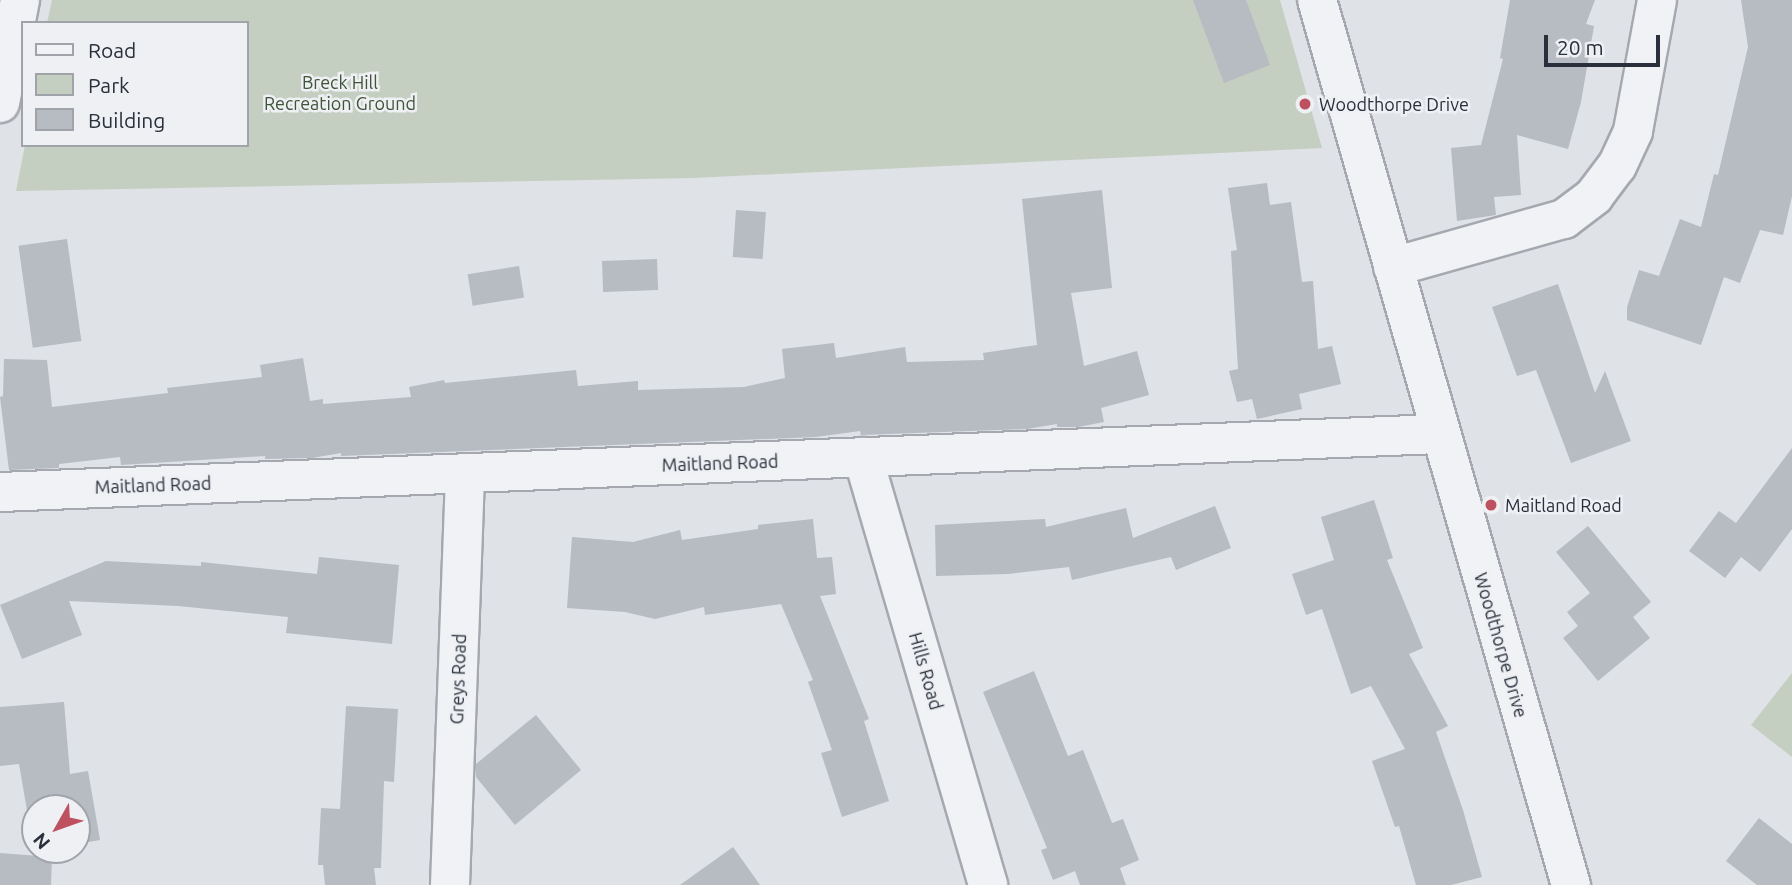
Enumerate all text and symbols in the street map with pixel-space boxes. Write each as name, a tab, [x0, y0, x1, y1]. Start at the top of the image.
legend	[21, 21, 248, 147]
scale bar	[1547, 21, 1662, 65]
text: 20 m	[1557, 35, 1604, 59]
text: Road	[88, 38, 136, 62]
park label: Breck Hill Recreation Ground	[264, 72, 416, 114]
text: Park	[88, 73, 130, 97]
place label: Woodthorpe Drive	[1319, 93, 1469, 115]
marker: Woodthorpe Drive	[1297, 96, 1313, 112]
text: Building	[88, 108, 165, 132]
street label: Maitland Road	[661, 450, 779, 476]
street label: Maitland Road	[94, 472, 212, 498]
place label: Maitland Road	[1505, 494, 1622, 516]
marker: Maitland Road	[1483, 497, 1499, 513]
street label: Woodthorpe Drive	[1470, 570, 1532, 720]
street label: Hills Road	[905, 630, 947, 712]
street label: Greys Road	[446, 633, 470, 725]
north arrow	[21, 794, 91, 864]
text: N	[28, 829, 54, 854]

